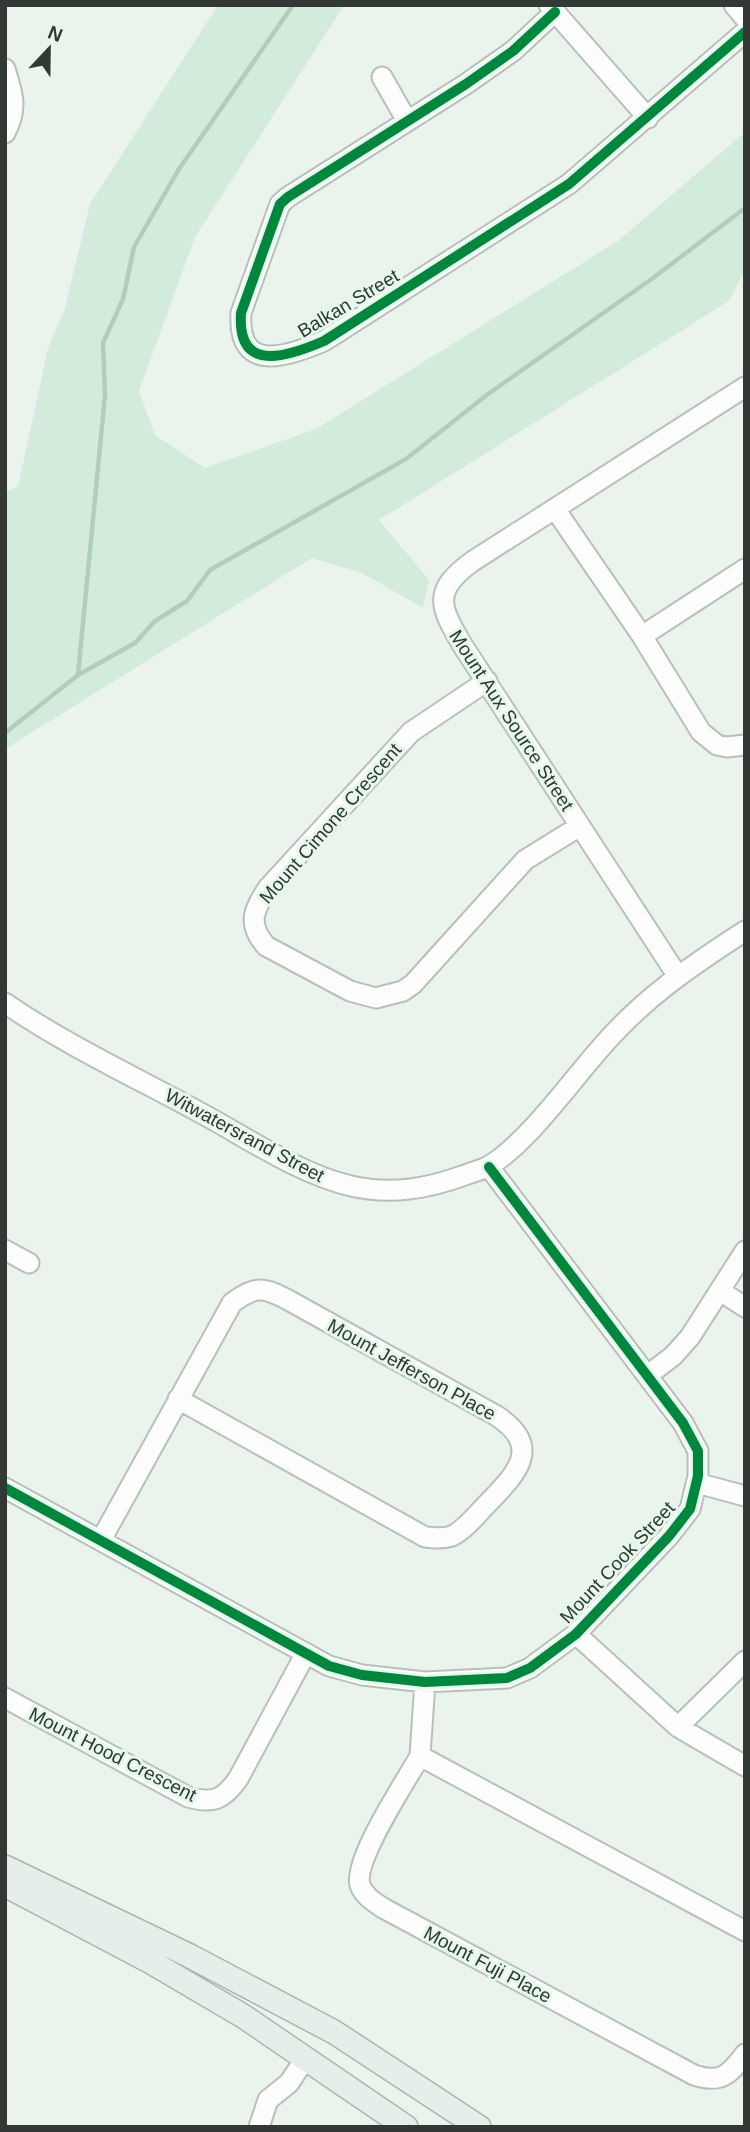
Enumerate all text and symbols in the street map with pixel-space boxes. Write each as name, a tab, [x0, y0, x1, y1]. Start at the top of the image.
north arrow	[14, 14, 84, 84]
text: N	[45, 21, 65, 46]
street label: Balkan Street	[294, 265, 403, 342]
street label: Mount Aux Source Street	[445, 626, 578, 815]
street label: Mount Cimone Crescent	[255, 739, 406, 908]
street label: Witwatersrand Street	[162, 1085, 329, 1187]
street label: Mount Jefferson Place	[324, 1315, 499, 1424]
street label: Mount Cook Street	[556, 1497, 680, 1627]
street label: Mount Hood Crescent	[26, 1703, 201, 1806]
street label: Mount Fuji Place	[420, 1922, 555, 2007]

